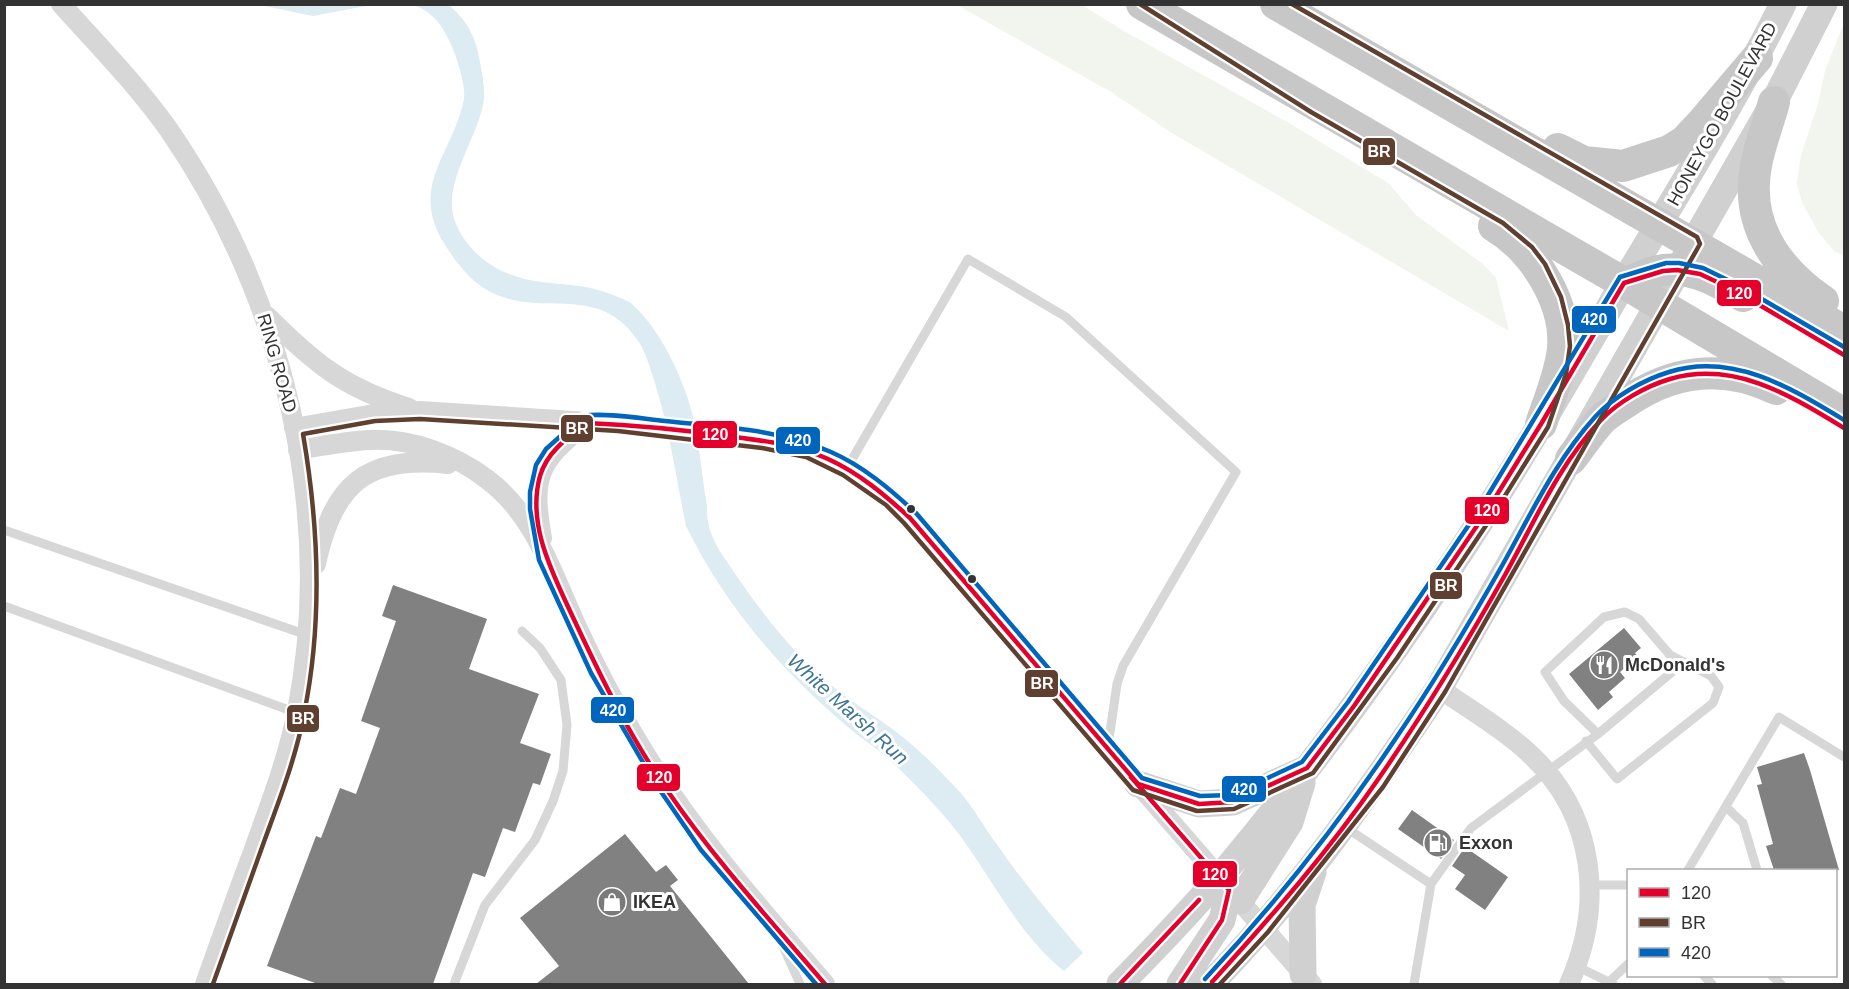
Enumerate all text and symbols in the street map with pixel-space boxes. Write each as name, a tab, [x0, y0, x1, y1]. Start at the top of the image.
street label: HONEYGO BOULEVARD	[1663, 19, 1781, 209]
line badge: BR	[1362, 137, 1396, 166]
text: BR	[1367, 143, 1391, 160]
line badge: 120	[1716, 279, 1762, 307]
text: 120	[1726, 285, 1752, 302]
line badge: 420	[1571, 305, 1617, 334]
street label: RING ROAD	[253, 311, 301, 415]
text: 420	[1581, 311, 1607, 328]
line badge: BR	[560, 414, 594, 443]
text: BR	[565, 420, 589, 437]
line badge: 120	[692, 420, 738, 449]
text: 120	[702, 426, 728, 443]
line badge: 420	[775, 426, 821, 455]
text: 420	[785, 432, 811, 449]
line badge: 120	[1464, 496, 1510, 525]
text: 120	[1474, 502, 1500, 519]
unlabelled marker	[905, 503, 917, 515]
line badge: BR	[1429, 571, 1463, 600]
unlabelled marker	[966, 573, 978, 585]
text: BR	[1434, 577, 1458, 594]
water label: White Marsh Run	[783, 649, 913, 769]
restaurant icon: McDonald's	[1588, 649, 1620, 681]
place label: McDonald's	[1625, 655, 1725, 675]
line badge: BR	[1024, 669, 1059, 698]
text: BR	[1030, 675, 1054, 692]
line badge: 420	[590, 696, 635, 724]
text: 420	[600, 702, 626, 719]
line badge: BR	[286, 704, 320, 733]
text: BR	[291, 710, 315, 727]
line badge: 120	[636, 763, 681, 792]
text: 120	[646, 769, 672, 786]
line badge: 420	[1221, 775, 1267, 803]
text: 420	[1231, 781, 1257, 798]
fuel station icon: Exxon	[1422, 827, 1454, 859]
place label: Exxon	[1459, 833, 1513, 853]
line badge: 120	[1192, 860, 1238, 888]
text: 120	[1202, 866, 1228, 883]
legend	[1627, 869, 1837, 977]
text: 120	[1681, 883, 1711, 903]
shop icon: IKEA	[596, 886, 628, 918]
place label: IKEA	[633, 892, 676, 912]
text: BR	[1681, 913, 1706, 933]
text: 420	[1681, 943, 1711, 963]

